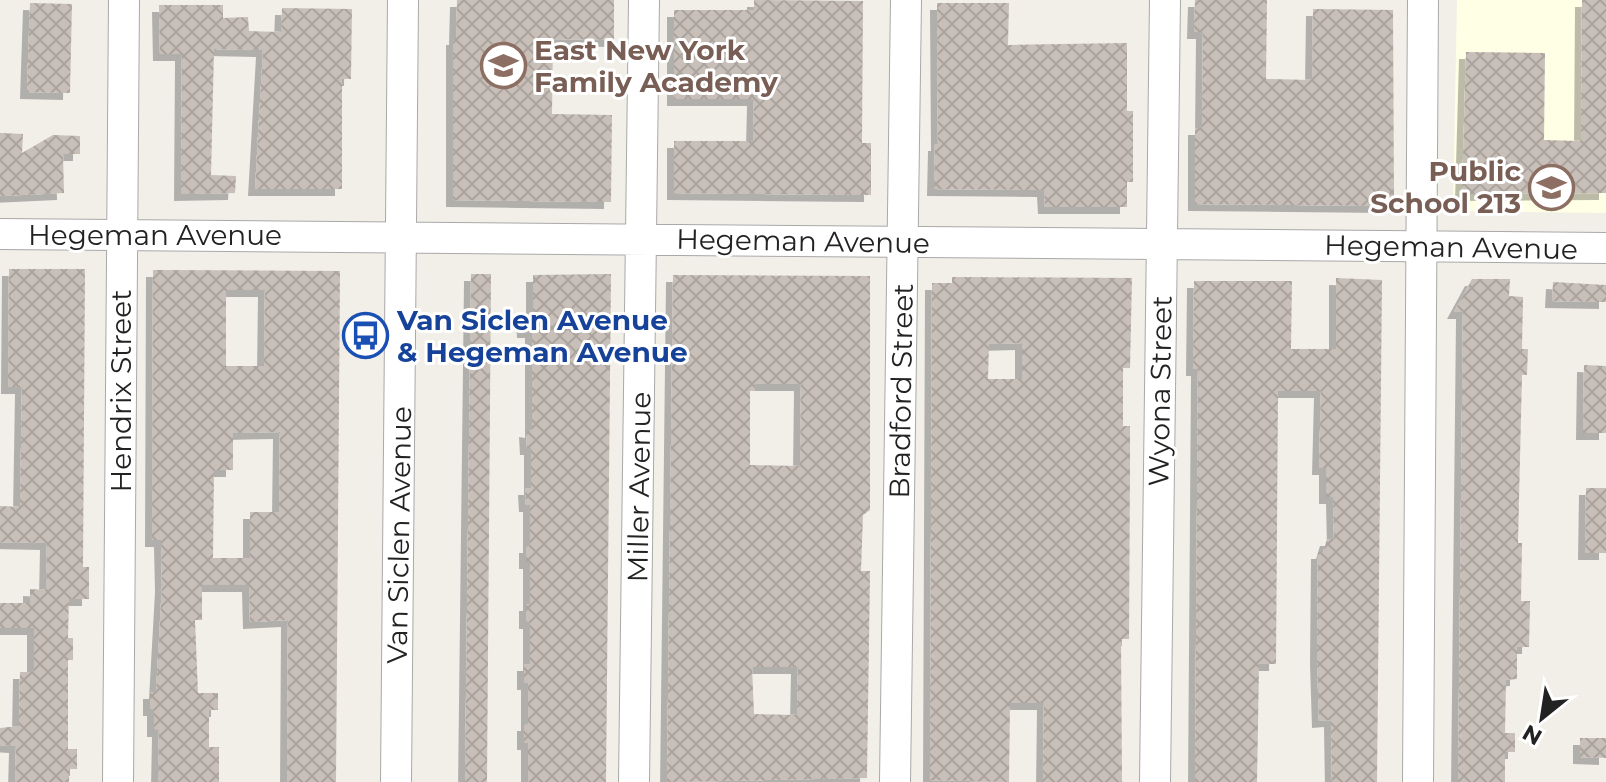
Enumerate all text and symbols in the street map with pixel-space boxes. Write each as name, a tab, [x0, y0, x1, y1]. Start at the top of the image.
place label: East New York Family Academy	[534, 33, 778, 99]
school or university icon: East New York Family Academy	[479, 42, 527, 90]
place label: Public School 213	[1370, 154, 1521, 220]
school or university icon: Public School 213	[1528, 163, 1576, 211]
street label: Hegeman Avenue	[28, 218, 282, 252]
street label: Hegeman Avenue	[676, 222, 930, 260]
street label: Hegeman Avenue	[1324, 228, 1578, 266]
street label: Bradford Street	[882, 283, 920, 499]
street label: Hendrix Street	[104, 289, 138, 493]
street label: Wyona Street	[1141, 295, 1179, 487]
place label: Van Siclen Avenue & Hegeman Avenue	[396, 303, 688, 369]
bus stop icon: Van Siclen Avenue & Hegeman Avenue	[342, 312, 390, 360]
street label: Miller Avenue	[620, 391, 658, 583]
street label: Van Siclen Avenue	[380, 406, 418, 664]
north arrow	[1502, 678, 1582, 758]
text: N	[1518, 719, 1547, 751]

